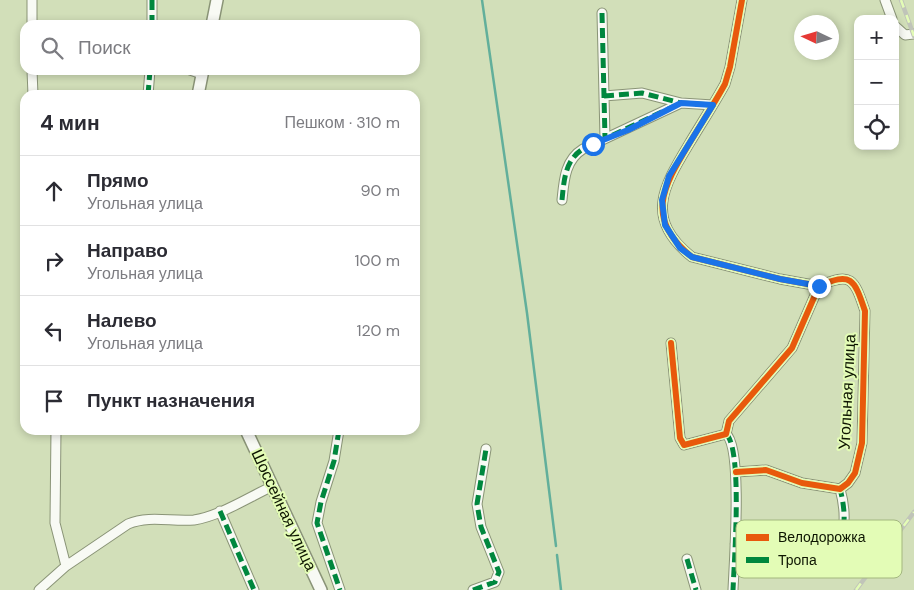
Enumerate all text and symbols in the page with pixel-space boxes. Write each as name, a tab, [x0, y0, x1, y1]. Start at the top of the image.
north arrow	[794, 15, 839, 60]
map controls	[854, 15, 899, 150]
button: +	[854, 15, 899, 60]
search box	[20, 20, 420, 75]
icon: search	[38, 34, 66, 62]
text: Поиск	[78, 35, 131, 60]
button: −	[854, 60, 899, 105]
button: locate	[854, 105, 899, 150]
text: 4 мин	[40, 109, 100, 137]
text: Пешком · 310 m	[284, 112, 400, 133]
route start	[582, 133, 605, 156]
text: Прямо	[87, 168, 149, 193]
icon: ahead	[40, 177, 68, 205]
text: 90 m	[360, 180, 400, 201]
text: Угольная улица	[87, 193, 203, 214]
text: Направо	[87, 238, 168, 263]
icon: right	[40, 247, 68, 275]
text: 100 m	[355, 250, 400, 271]
text: Угольная улица	[87, 263, 203, 284]
route end	[808, 275, 831, 298]
text: Налево	[87, 308, 157, 333]
icon: left	[40, 317, 68, 345]
text: 120 m	[356, 320, 400, 341]
text: Угольная улица	[87, 333, 203, 354]
street label: Угольная улица	[833, 334, 861, 450]
icon: arrive	[40, 387, 68, 415]
text: Пункт назначения	[87, 388, 255, 413]
street label: Шоссейная улица	[247, 446, 321, 574]
legend	[736, 520, 902, 578]
text: Велодорожка	[778, 528, 866, 546]
text: Тропа	[778, 551, 817, 569]

